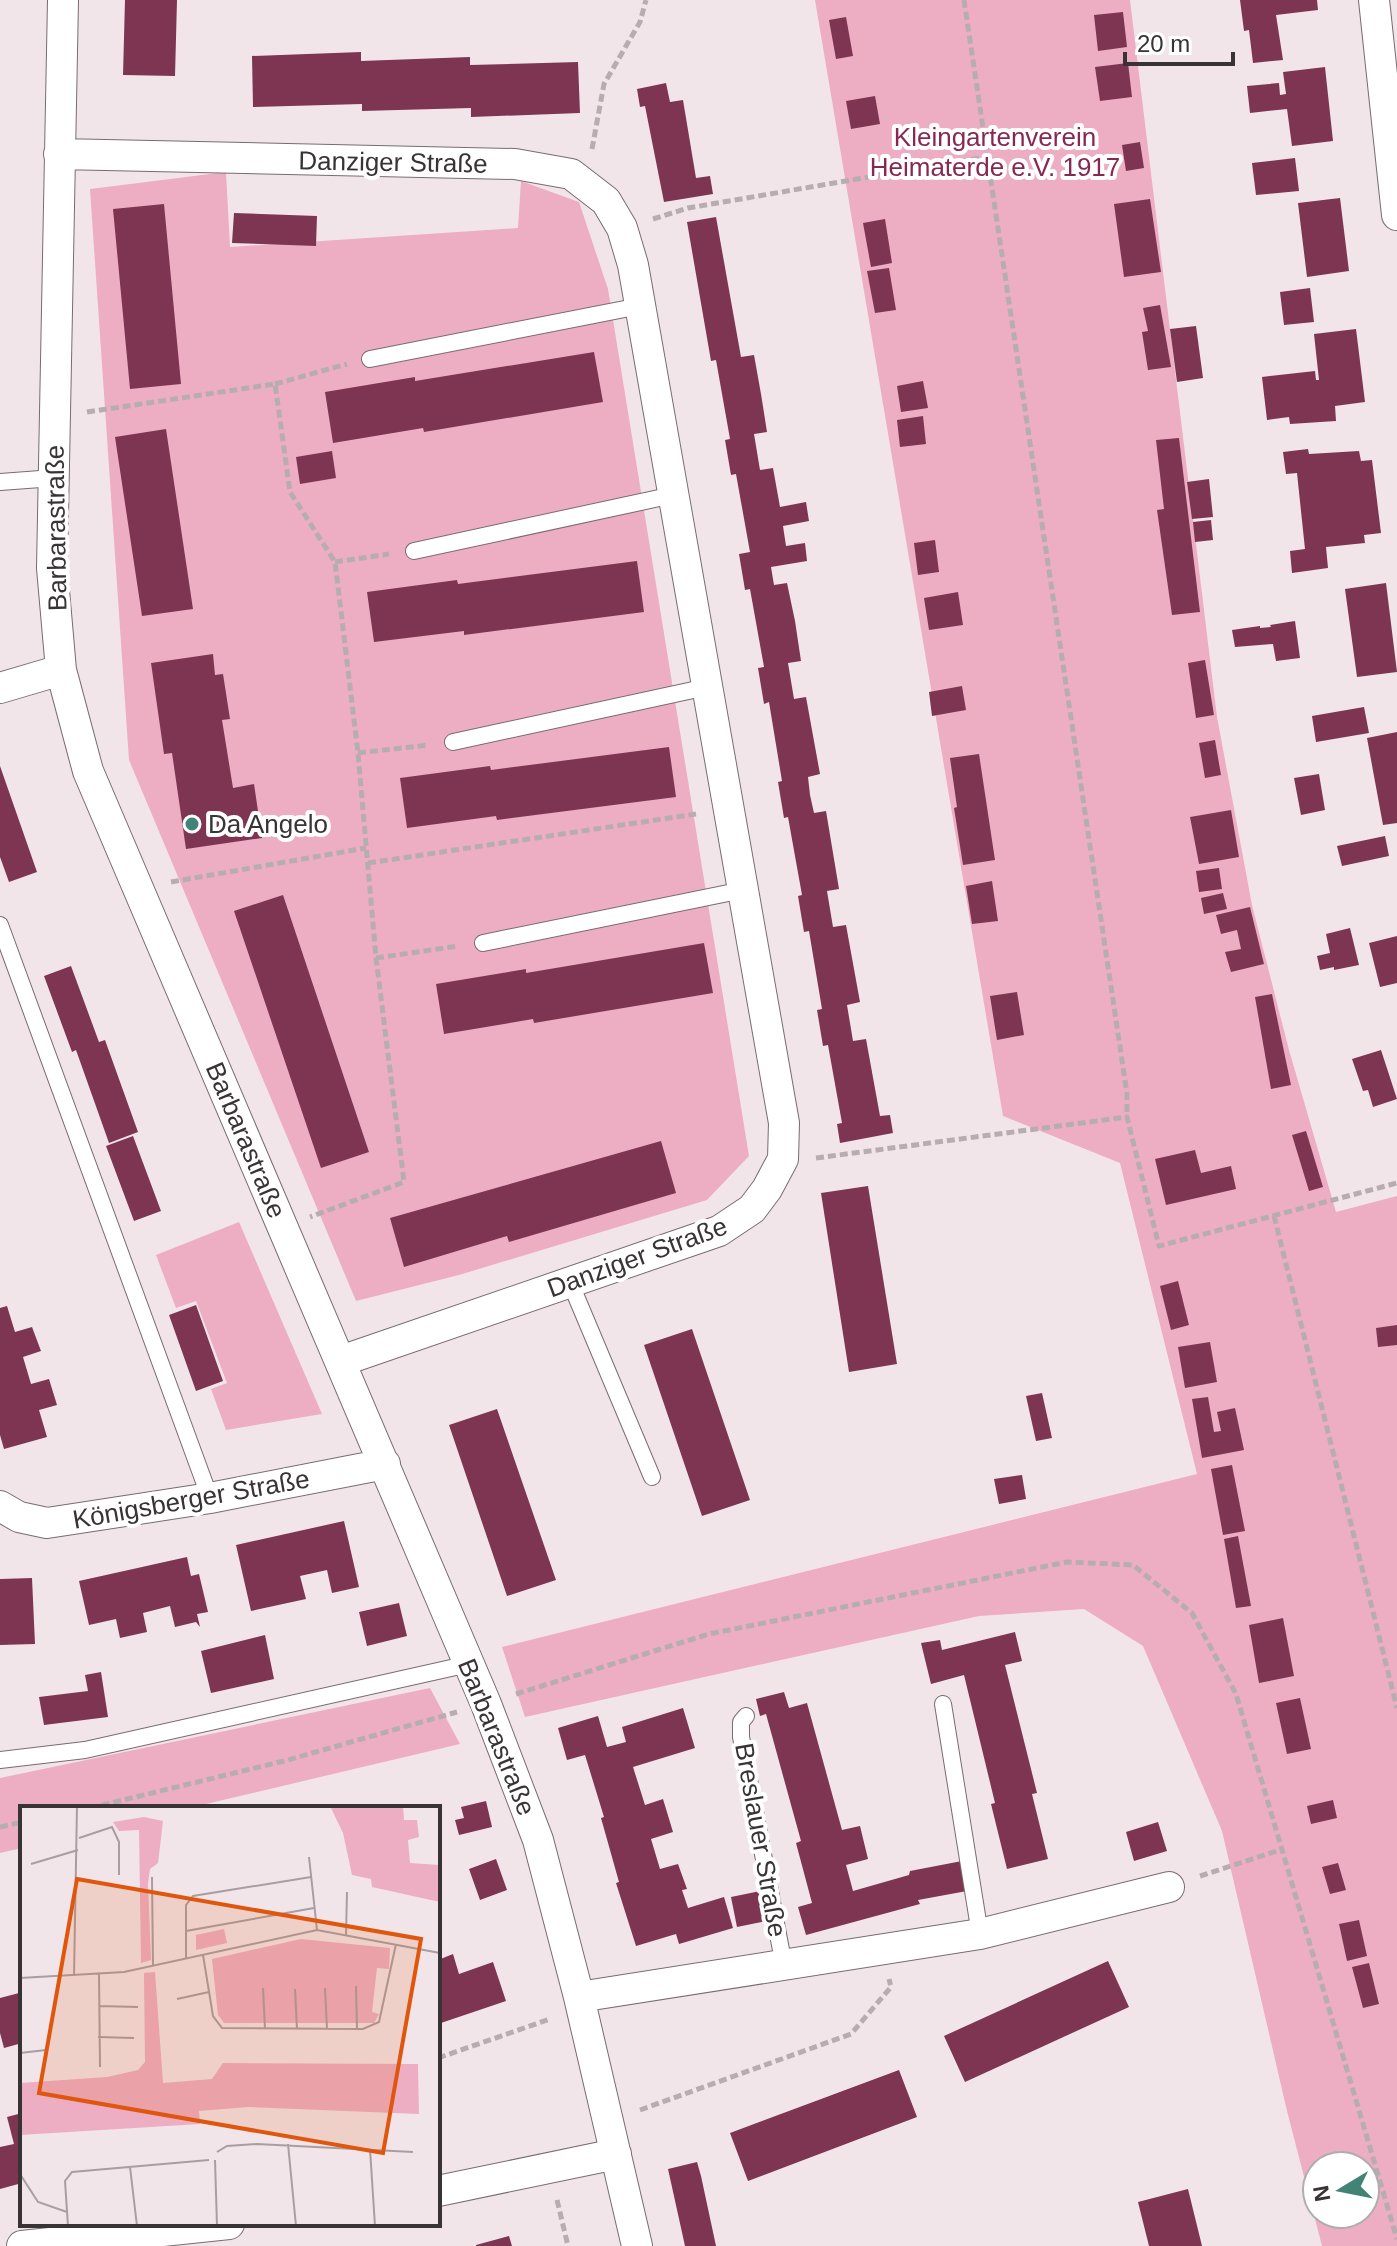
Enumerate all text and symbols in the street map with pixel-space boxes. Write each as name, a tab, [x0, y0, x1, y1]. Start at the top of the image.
scale bar	[1125, 16, 1233, 66]
text: 20 m	[1137, 30, 1190, 57]
park label: Kleingartenverein Heimaterde e.V. 1917	[870, 122, 1120, 182]
street label: Danziger Straße	[298, 145, 488, 179]
street label: Barbarastraße	[40, 445, 72, 611]
place label: Da Angelo	[208, 809, 328, 839]
marker: Da Angelo	[183, 815, 201, 833]
street label: Barbarastraße	[200, 1058, 292, 1222]
street label: Danziger Straße	[543, 1211, 731, 1303]
street label: Königsberger Straße	[70, 1463, 312, 1535]
street label: Barbarastraße	[452, 1654, 542, 1820]
street label: Breslauer Straße	[729, 1741, 793, 1939]
inset map	[20, 1806, 440, 2226]
north arrow	[1301, 2150, 1381, 2230]
text: N	[1308, 2183, 1335, 2203]

